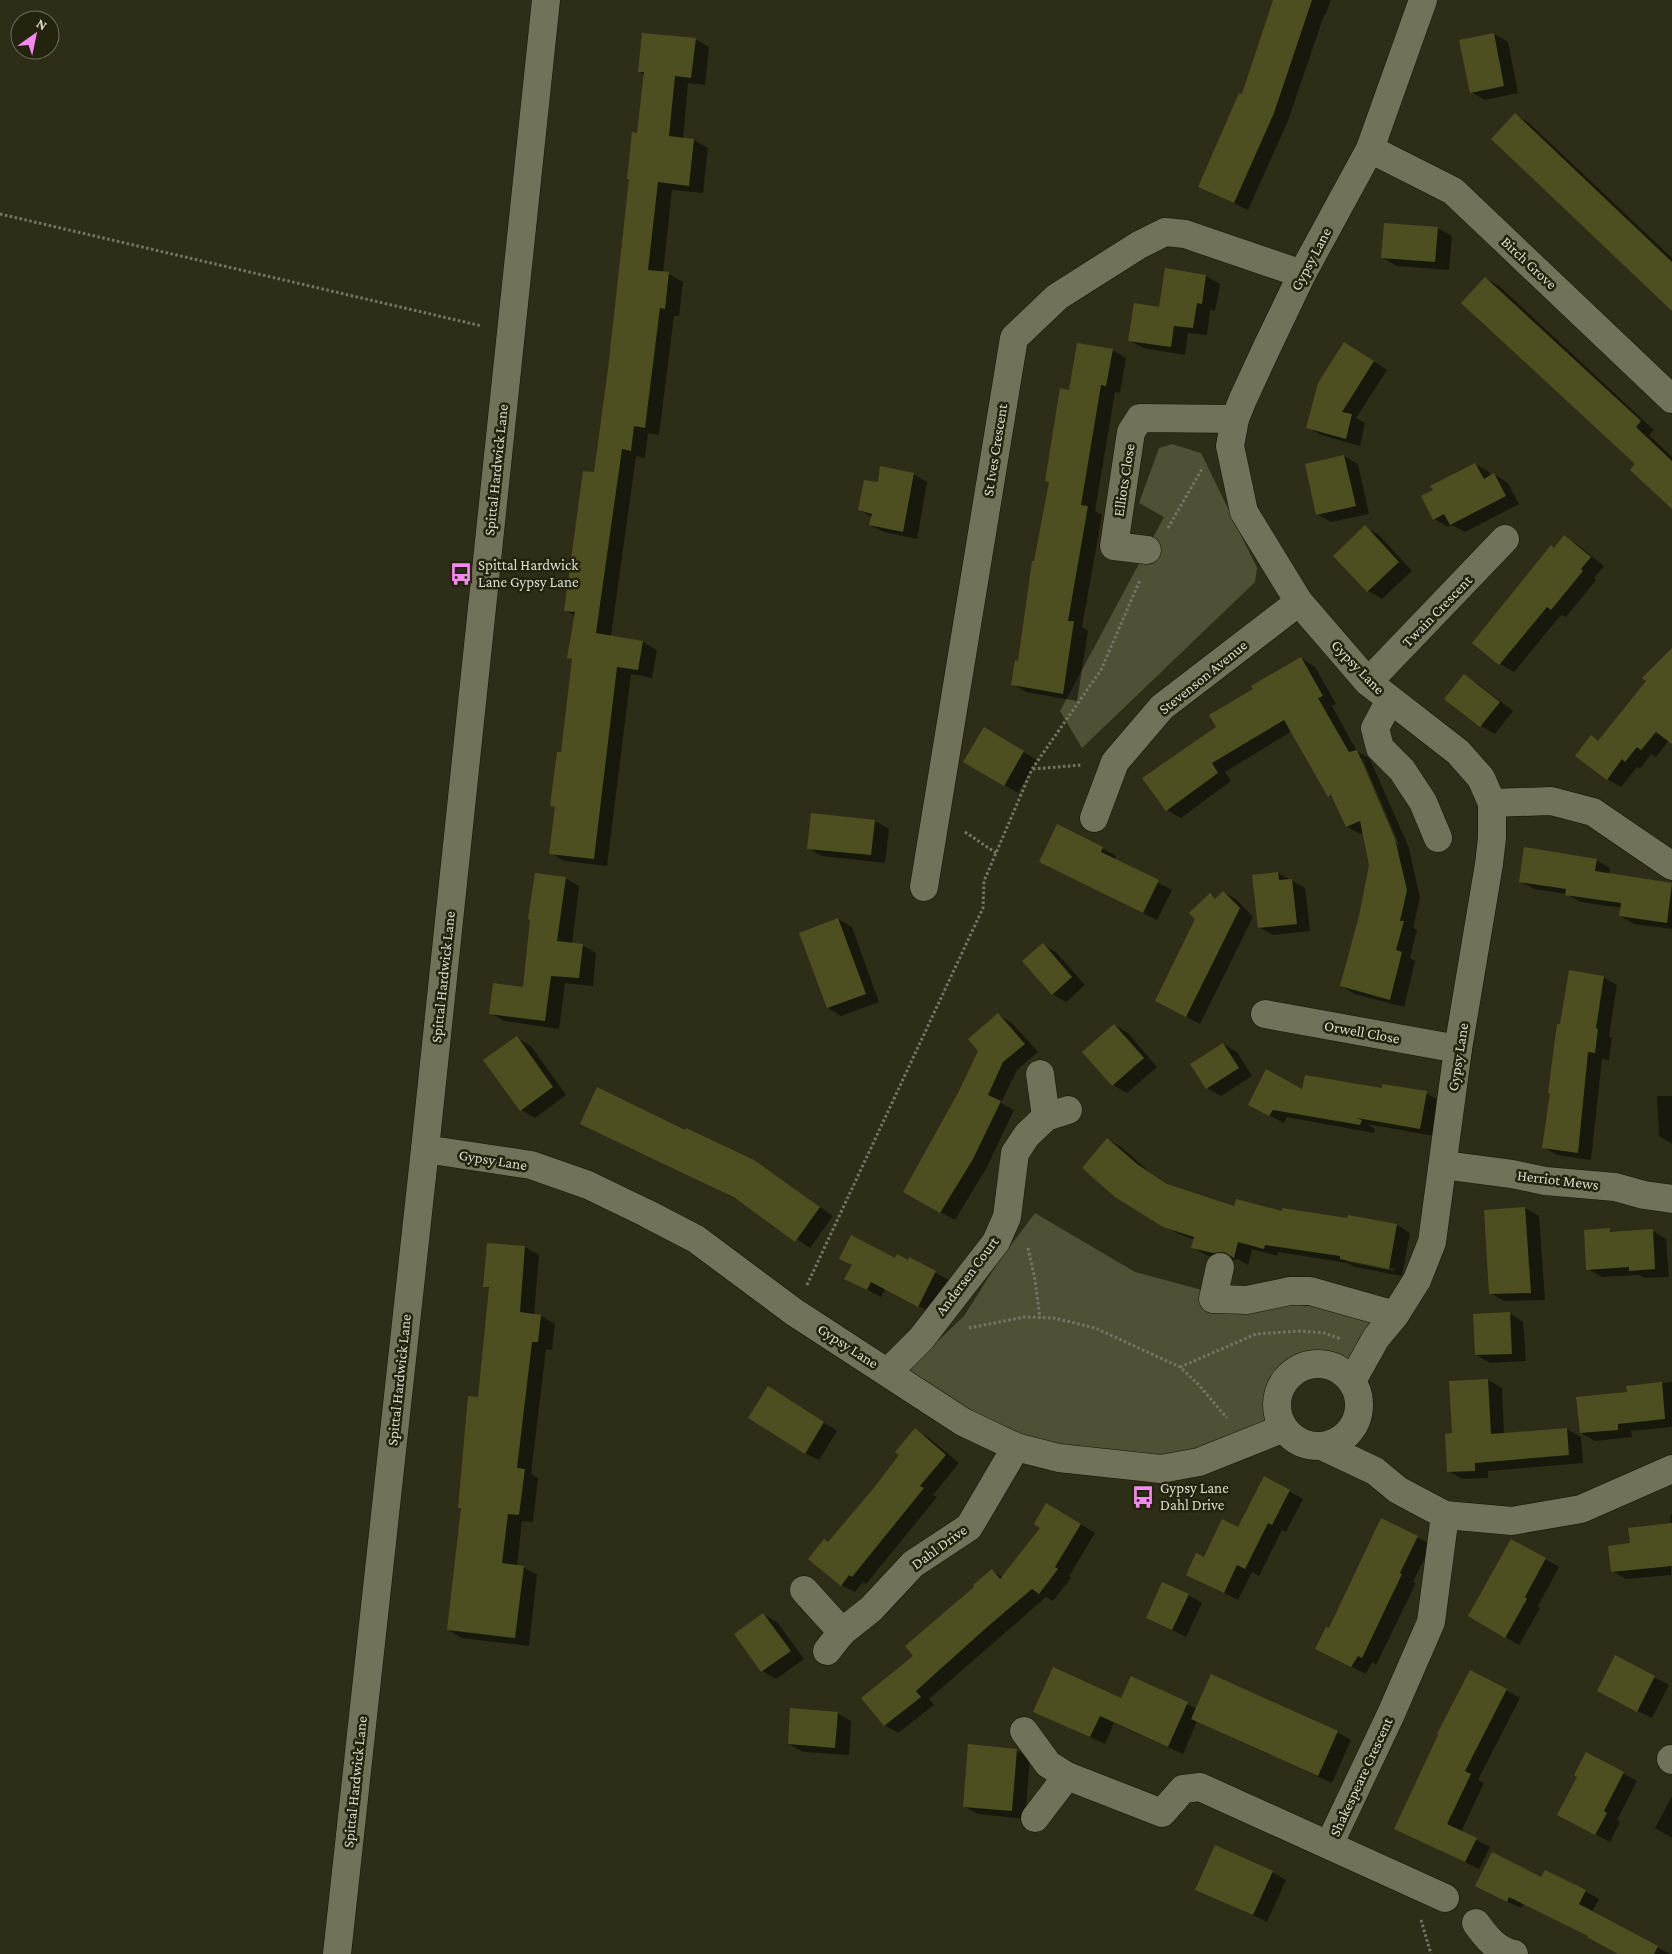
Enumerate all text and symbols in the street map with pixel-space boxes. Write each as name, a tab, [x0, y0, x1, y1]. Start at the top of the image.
north arrow	[10, 10, 60, 60]
text: N	[34, 15, 51, 34]
street label: Gypsy Lane	[1288, 225, 1335, 294]
street label: Birch Grove	[1498, 233, 1560, 293]
street label: St Ives Crescent	[980, 402, 1010, 497]
street label: Spittal Hardwick Lane	[481, 403, 512, 537]
street label: Elliots Close	[1110, 442, 1138, 518]
place label: Spittal Hardwick Lane Gypsy Lane	[478, 557, 579, 591]
bus stop icon: Spittal Hardwick Lane Gypsy Lane	[448, 561, 474, 587]
street label: Twain Crescent	[1399, 571, 1476, 650]
street label: Stevenson Avenue	[1156, 636, 1250, 717]
street label: Gypsy Lane	[1328, 637, 1388, 698]
street label: Spittal Hardwick Lane	[428, 910, 459, 1044]
street label: Orwell Close	[1323, 1017, 1401, 1047]
street label: Gypsy Lane	[1445, 1021, 1472, 1092]
street label: Gypsy Lane	[458, 1147, 529, 1174]
street label: Herriot Mews	[1516, 1167, 1600, 1193]
street label: Andersen Court	[932, 1233, 1002, 1318]
street label: Spittal Hardwick Lane	[384, 1313, 415, 1447]
street label: Gypsy Lane	[814, 1321, 882, 1372]
place label: Gypsy Lane Dahl Drive	[1160, 1480, 1229, 1513]
bus stop icon: Gypsy Lane Dahl Drive	[1130, 1484, 1156, 1510]
street label: Dahl Drive	[908, 1521, 970, 1572]
street label: Shakespeare Crescent	[1326, 1714, 1397, 1839]
street label: Spittal Hardwick Lane	[340, 1715, 371, 1849]

